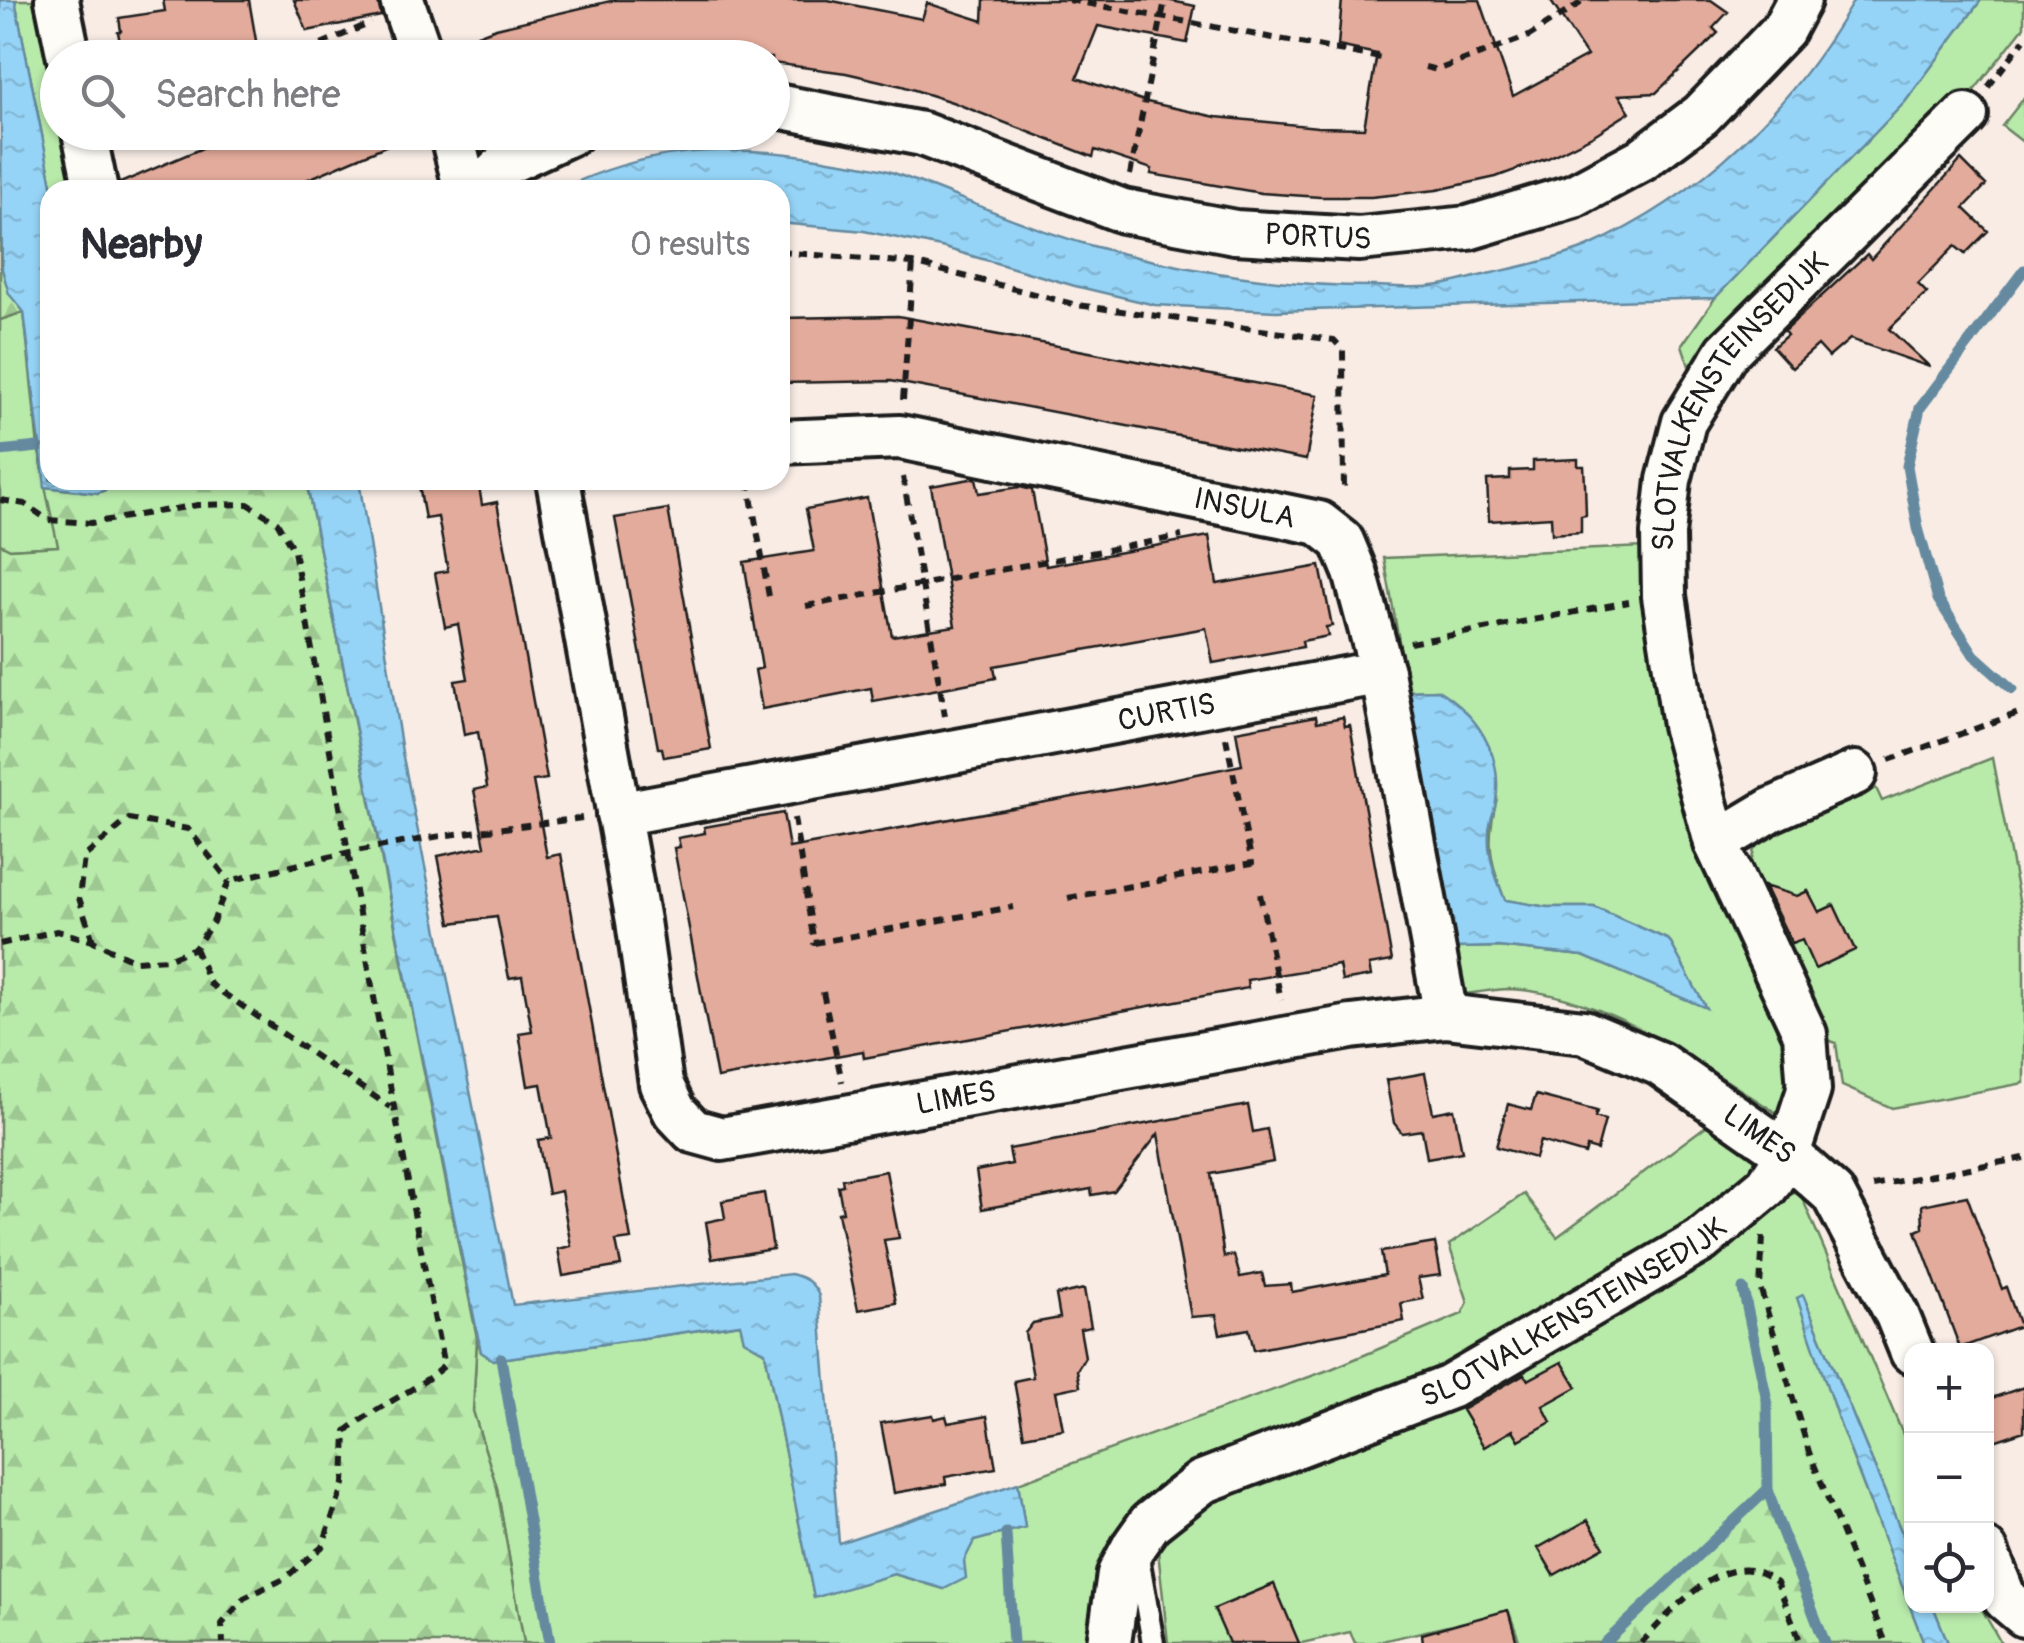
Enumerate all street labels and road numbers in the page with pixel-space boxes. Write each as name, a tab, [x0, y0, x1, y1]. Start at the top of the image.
street label: PORTUS	[1263, 216, 1373, 258]
street label: SLOTVALKENSTEINSEDIJK	[1645, 244, 1836, 551]
street label: INSULA	[1191, 480, 1299, 537]
street label: CURTIS	[1115, 685, 1218, 740]
street label: LIMES	[913, 1073, 999, 1123]
street label: LIMES	[1716, 1096, 1803, 1173]
street label: SLOTVALKENSTEINSEDIJK	[1415, 1210, 1734, 1416]

